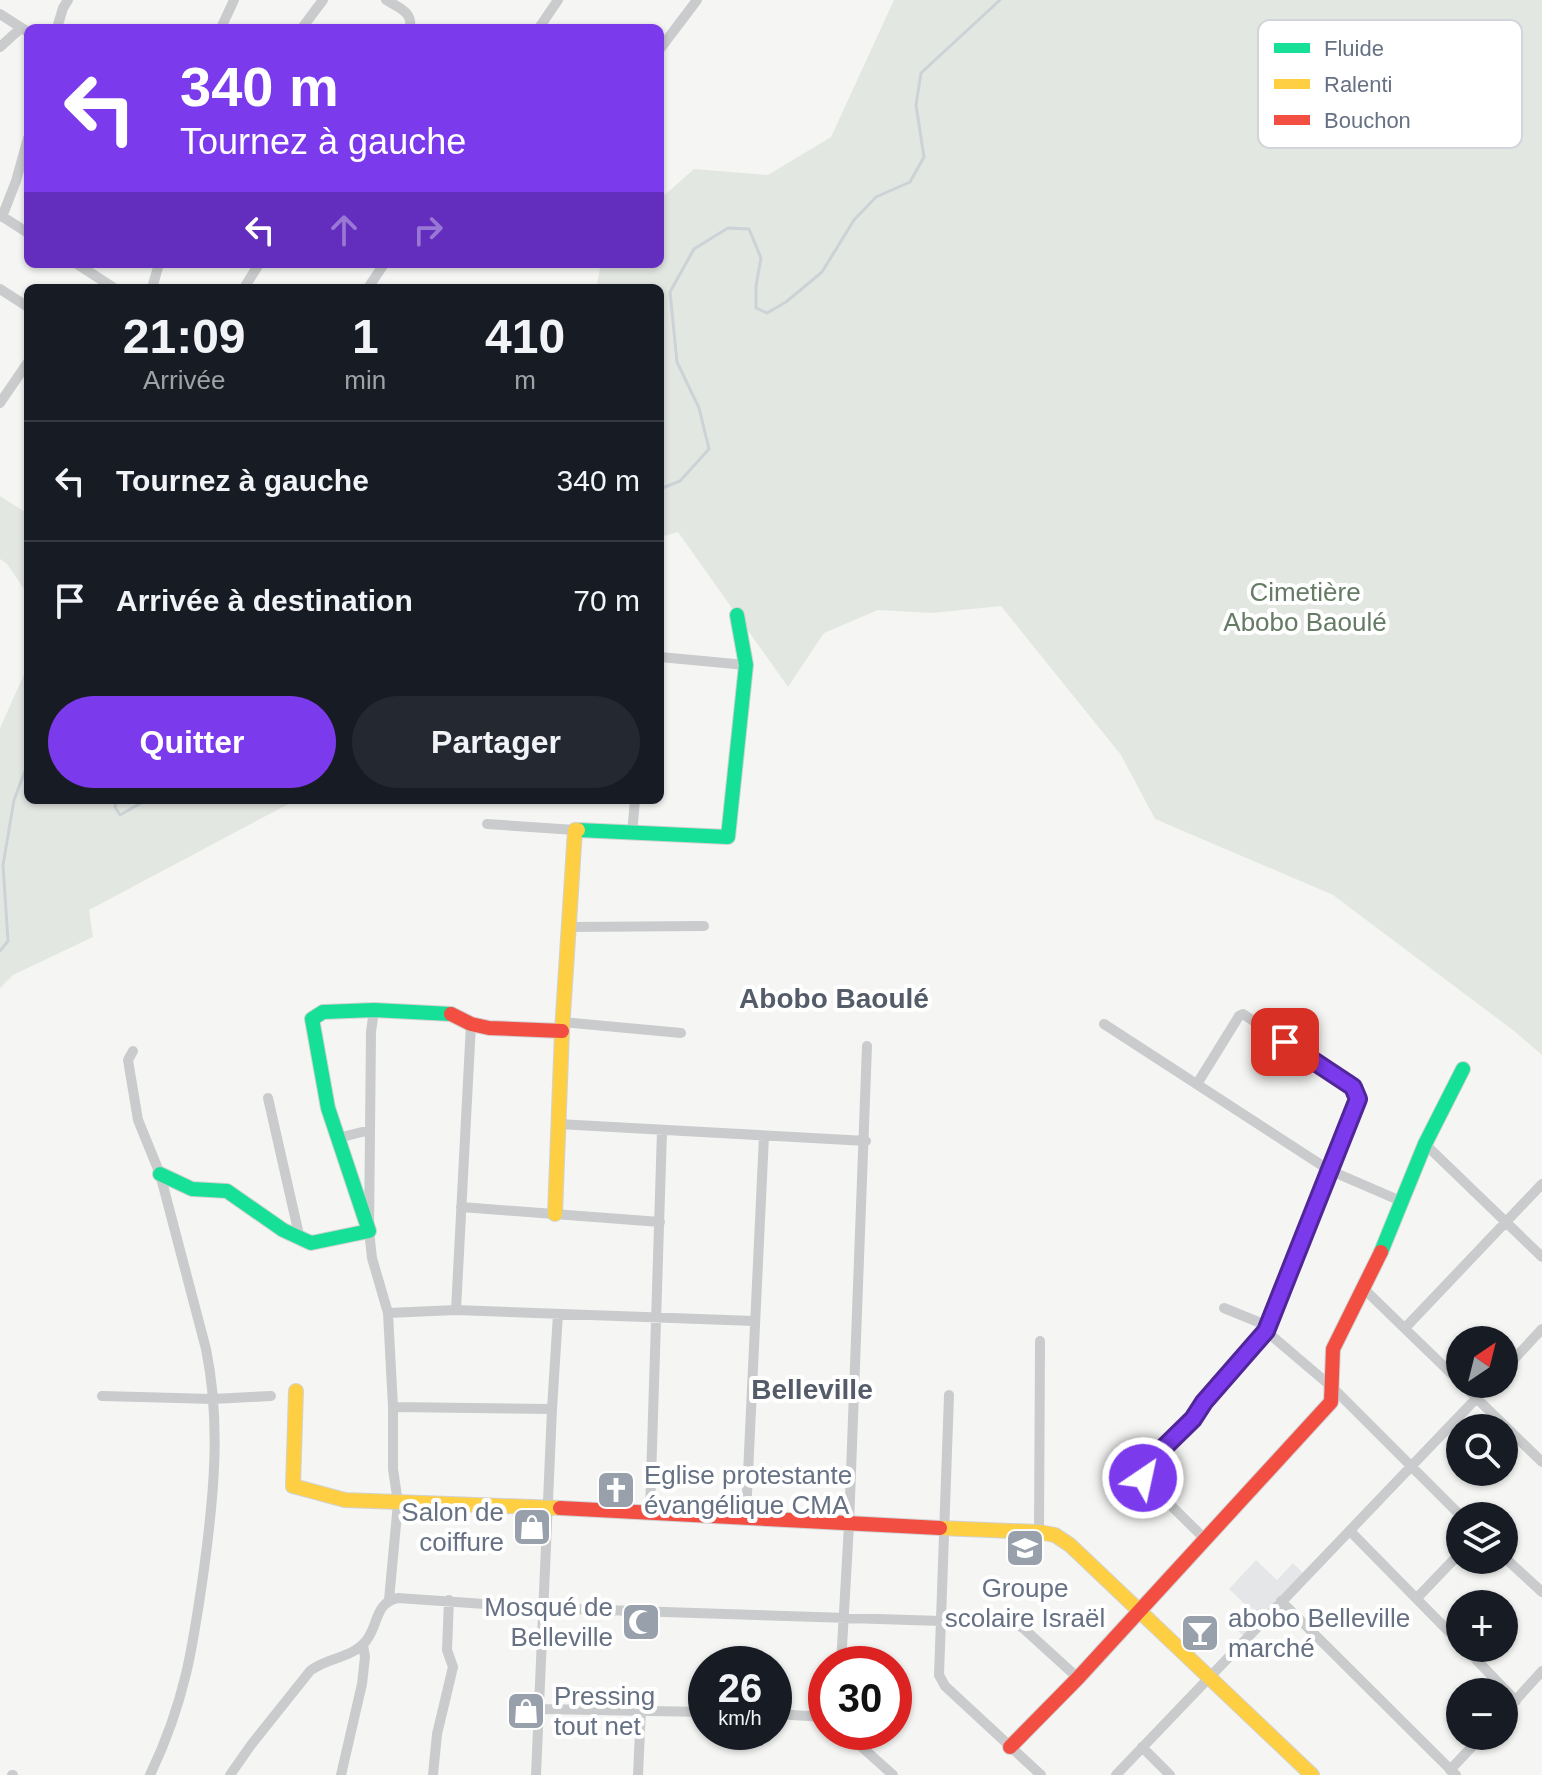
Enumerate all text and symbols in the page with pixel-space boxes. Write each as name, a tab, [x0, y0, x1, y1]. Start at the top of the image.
legend	[1258, 20, 1522, 148]
text: Fluide	[1324, 36, 1384, 61]
text: 340 m	[180, 55, 339, 118]
icon: left	[48, 56, 152, 160]
text: Ralenti	[1324, 72, 1392, 97]
text: Bouchon	[1324, 108, 1411, 133]
text: Tournez à gauche	[180, 121, 466, 162]
icon: left	[238, 208, 282, 252]
icon: ahead	[322, 208, 366, 252]
icon: right	[406, 208, 450, 252]
text: 21:09	[123, 310, 246, 363]
text: 1	[352, 310, 379, 363]
text: 410	[485, 310, 565, 363]
text: Arrivée	[143, 365, 225, 395]
text: min	[344, 365, 386, 395]
text: m	[514, 365, 536, 395]
icon: left	[48, 459, 92, 503]
text: Tournez à gauche	[116, 464, 369, 497]
text: 340 m	[557, 464, 640, 497]
park label: Cimetière Abobo Baoulé	[1223, 577, 1387, 637]
icon: arrive	[48, 579, 92, 623]
text: Arrivée à destination	[116, 584, 413, 617]
text: 70 m	[573, 584, 640, 617]
button: Quitter	[48, 696, 336, 788]
button: Partager	[352, 696, 640, 788]
district label: Abobo Baoulé	[739, 983, 929, 1014]
pin	[1251, 1008, 1319, 1076]
icon: arrive	[1263, 1020, 1307, 1064]
north arrow	[1446, 1326, 1518, 1398]
map controls	[1446, 1326, 1518, 1750]
district label: Belleville	[751, 1374, 873, 1405]
button: search	[1446, 1414, 1518, 1486]
position arrow	[1101, 1436, 1185, 1520]
place label: Eglise protestante évangélique CMA	[644, 1460, 852, 1520]
church icon: Eglise protestante évangélique CMA	[595, 1469, 637, 1511]
place label: Salon de coiffure	[401, 1497, 504, 1557]
button: layers	[1446, 1502, 1518, 1574]
shop icon: Salon de coiffure	[511, 1506, 553, 1548]
school or university icon: Groupe scolaire Israël	[1004, 1527, 1046, 1569]
place label: Groupe scolaire Israël	[945, 1573, 1105, 1633]
button: +	[1446, 1590, 1518, 1662]
place label: Mosqué de Belleville	[484, 1592, 613, 1652]
mosque icon: Mosqué de Belleville	[620, 1601, 662, 1643]
place label: abobo Belleville marché	[1228, 1603, 1410, 1663]
bar icon: abobo Belleville marché	[1179, 1612, 1221, 1654]
speed limit sign: 30	[808, 1646, 912, 1750]
text: 26	[718, 1666, 762, 1710]
button: −	[1446, 1678, 1518, 1750]
place label: Pressing tout net	[554, 1681, 655, 1741]
shop icon: Pressing tout net	[505, 1690, 547, 1732]
text: km/h	[718, 1707, 762, 1729]

